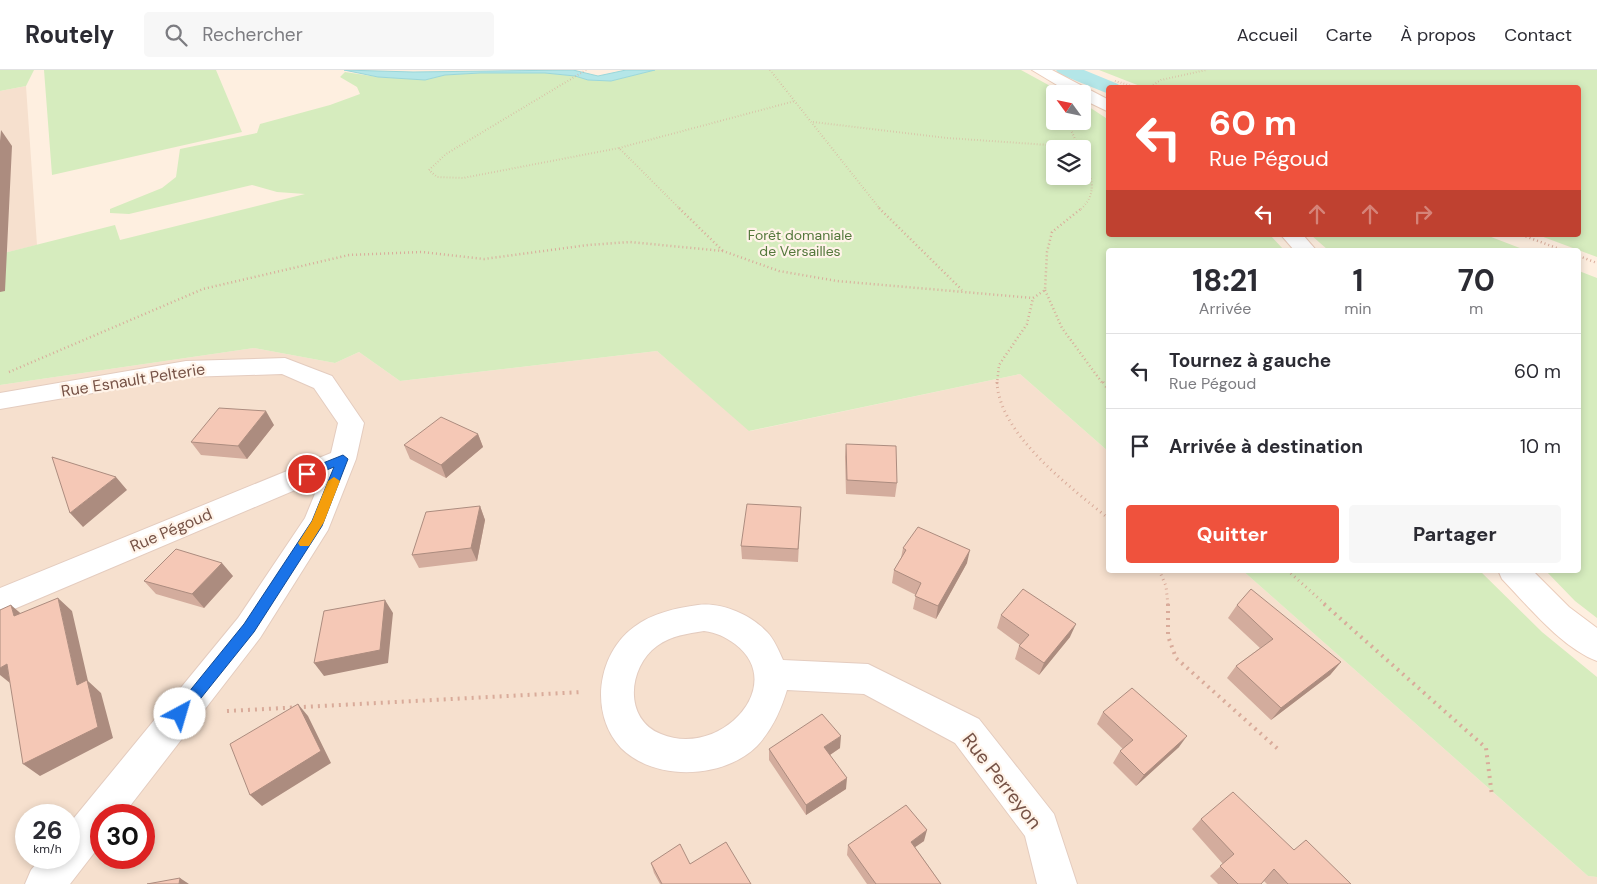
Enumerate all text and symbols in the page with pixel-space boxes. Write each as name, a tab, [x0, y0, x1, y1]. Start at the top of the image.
search box	[144, 12, 494, 57]
text: Routely	[25, 19, 114, 50]
icon: search	[162, 21, 190, 49]
text: Rechercher	[202, 22, 303, 47]
text: Accueil	[1237, 23, 1298, 47]
text: Carte	[1326, 23, 1372, 47]
text: À propos	[1400, 23, 1476, 47]
text: Contact	[1504, 23, 1572, 47]
north arrow	[1046, 85, 1091, 130]
map controls	[1046, 85, 1091, 185]
text: 60 m	[1209, 100, 1297, 146]
icon: left	[1126, 105, 1191, 170]
button: layers	[1046, 140, 1091, 185]
text: Rue Pégoud	[1209, 144, 1329, 173]
icon: left	[1250, 200, 1278, 228]
icon: ahead	[1303, 200, 1331, 228]
icon: ahead	[1356, 200, 1384, 228]
icon: right	[1409, 200, 1437, 228]
park label: Forêt domaniale de Versailles	[748, 226, 852, 260]
text: 18:21	[1192, 261, 1258, 300]
text: 1	[1352, 261, 1363, 300]
text: 70	[1458, 261, 1495, 300]
text: Arrivée	[1199, 298, 1251, 319]
text: min	[1344, 298, 1371, 319]
text: m	[1469, 298, 1483, 319]
text: Tournez à gauche	[1169, 348, 1331, 373]
icon: left	[1126, 357, 1154, 385]
street label: Rue Esnault Pelterie	[59, 358, 207, 402]
text: 60 m	[1514, 359, 1561, 384]
text: Rue Pégoud	[1169, 373, 1256, 394]
icon: arrive	[1126, 432, 1154, 460]
text: Arrivée à destination	[1169, 434, 1363, 459]
text: 10 m	[1520, 434, 1561, 459]
pin	[286, 453, 328, 495]
icon: arrive	[293, 460, 321, 488]
street label: Rue Pégoud	[127, 503, 215, 557]
button: Quitter	[1126, 505, 1339, 563]
button: Partager	[1349, 505, 1561, 563]
position arrow	[153, 687, 205, 739]
street label: Rue Perreyon	[957, 728, 1047, 834]
speed limit sign: 30	[90, 804, 155, 869]
text: 26	[32, 814, 63, 847]
text: km/h	[33, 841, 62, 857]

